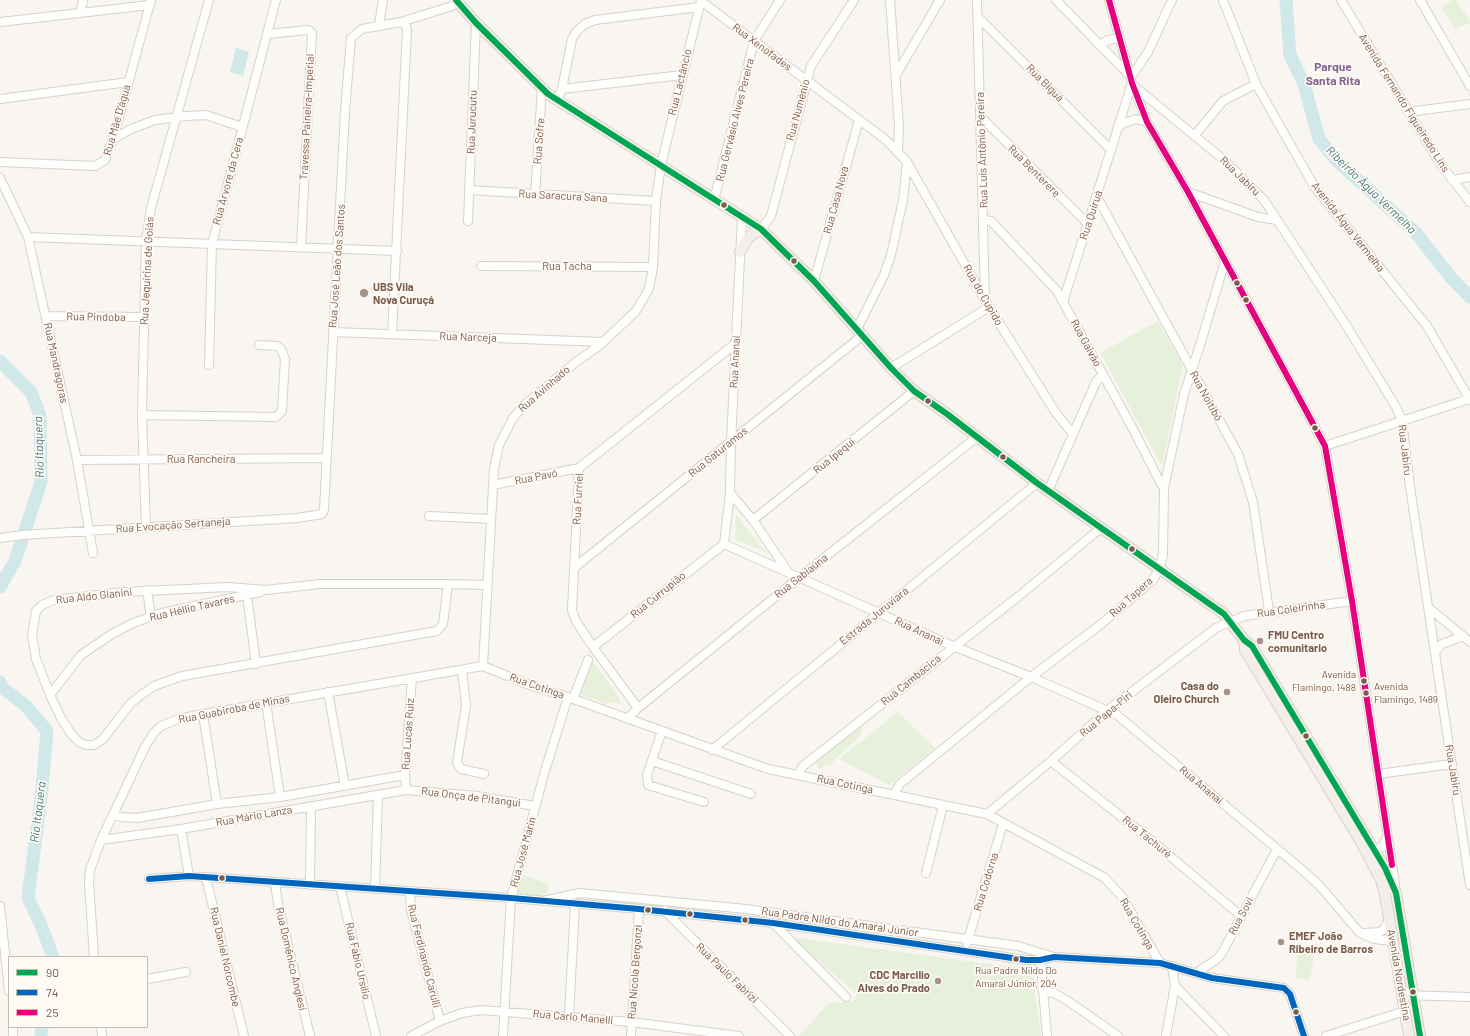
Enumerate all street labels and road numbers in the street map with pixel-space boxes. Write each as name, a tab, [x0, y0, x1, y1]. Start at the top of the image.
street label: Rua Xenofades	[730, 20, 794, 74]
street label: Avenida Fernando Figueiredo Lins	[1356, 31, 1452, 175]
street label: Rua Lactâncio	[665, 47, 695, 117]
street label: Travessa Paineira-Imperial	[297, 54, 317, 180]
street label: Rua Gervásio Alves Pereira	[713, 57, 757, 183]
street label: Rua Biguá	[1024, 62, 1066, 104]
street label: Rua Numénio	[783, 78, 813, 142]
street label: Rua Mãe D'água	[101, 83, 133, 157]
street label: Rua Jurucutu	[464, 90, 480, 154]
street label: Rua Luís Antônio Pereira	[973, 92, 991, 208]
street label: Rua Sofre	[531, 117, 547, 165]
street label: Rua Árvore da Cera	[210, 136, 246, 226]
street label: Rua Benterere	[1005, 142, 1063, 200]
street label: Rua Jabiru	[1217, 153, 1263, 199]
street label: Rua Casa Nova	[821, 165, 851, 235]
street label: Avenida Água Vermelha	[1309, 179, 1387, 275]
street label: Rua Saracura Sana	[518, 187, 608, 205]
street label: Rua Quiruá	[1077, 189, 1105, 241]
street label: Rua José Leão dos Santos	[326, 203, 348, 329]
street label: Rua Jequirina de Goiás	[138, 216, 156, 326]
street label: Rua Tacha	[542, 259, 592, 273]
street label: Rua do Cupido	[960, 262, 1006, 328]
street label: Rua Pindoba	[66, 310, 126, 324]
street label: Rua Gaivão	[1068, 317, 1104, 369]
street label: Rua Mandragoras	[41, 321, 71, 405]
street label: Rua Narceja	[439, 329, 497, 345]
street label: Rua Ananaí	[727, 335, 743, 389]
street label: Rua Avinhado	[515, 363, 573, 415]
street label: Rua Noitibó	[1187, 369, 1225, 423]
street label: Rua Gaturamos	[686, 424, 750, 480]
street label: Rua Jabiru	[1395, 424, 1415, 476]
street label: Rua Ipequi	[810, 435, 858, 477]
street label: Rua Rancheira	[167, 452, 235, 466]
street label: Rua Pavó	[513, 466, 559, 488]
street label: Rua Furriel	[570, 473, 586, 525]
street label: Rua Evocação Sertaneja	[115, 514, 231, 536]
street label: Rua Sabiaúna	[772, 551, 830, 601]
street label: Rua Currupião	[628, 569, 688, 621]
street label: Rua Tapera	[1107, 574, 1155, 620]
street label: Estrada Juruviara	[837, 584, 911, 648]
street label: Rua Aldo Gianini	[55, 585, 133, 607]
street label: Rua Héllio Tavares	[148, 592, 236, 624]
street label: Rua Coleirinha	[1256, 598, 1326, 620]
street label: Rua Ananaí	[892, 614, 946, 648]
street label: Rua Cambacica	[878, 652, 944, 708]
street label: Rua Cotinga	[508, 670, 566, 702]
street label: Rua Papa-Piri	[1077, 688, 1135, 740]
street label: Rua Guabiroba de Minas	[177, 692, 291, 726]
street label: Rua Lucas Ruiz	[399, 698, 417, 770]
street label: Rua Jabiru	[1442, 744, 1464, 796]
street label: Rua Ananaí	[1177, 763, 1225, 807]
street label: Rua Cotinga	[816, 772, 874, 796]
street label: Rua Onça de Pitangui	[420, 784, 522, 810]
street label: Rua Mário Lanza	[215, 803, 293, 829]
street label: Rua Tachuré	[1120, 813, 1174, 861]
street label: Rua José Marin	[507, 815, 539, 889]
street label: Rua Codorna	[971, 851, 1001, 913]
street label: Rua Sovi	[1226, 895, 1256, 937]
street label: Rua Cotinga	[1117, 896, 1157, 952]
street label: Rua Ferdinando Carulli	[405, 903, 443, 1009]
street label: Rua Padre Nildo do Amaral Júnior	[761, 904, 919, 940]
street label: Rua Daniel Norcombe	[207, 906, 243, 1008]
street label: Rua Domênico Anglesi	[273, 906, 309, 1012]
street label: Rua Fabio Ursílio	[343, 921, 373, 1001]
street label: Rua Nicola Bergonzi	[625, 924, 645, 1020]
street label: Avenida Nordestina	[1384, 928, 1414, 1022]
street label: Rua Paulo Fabrizi	[693, 940, 761, 1006]
street label: Rua Carlo Manelli	[532, 1007, 614, 1027]

